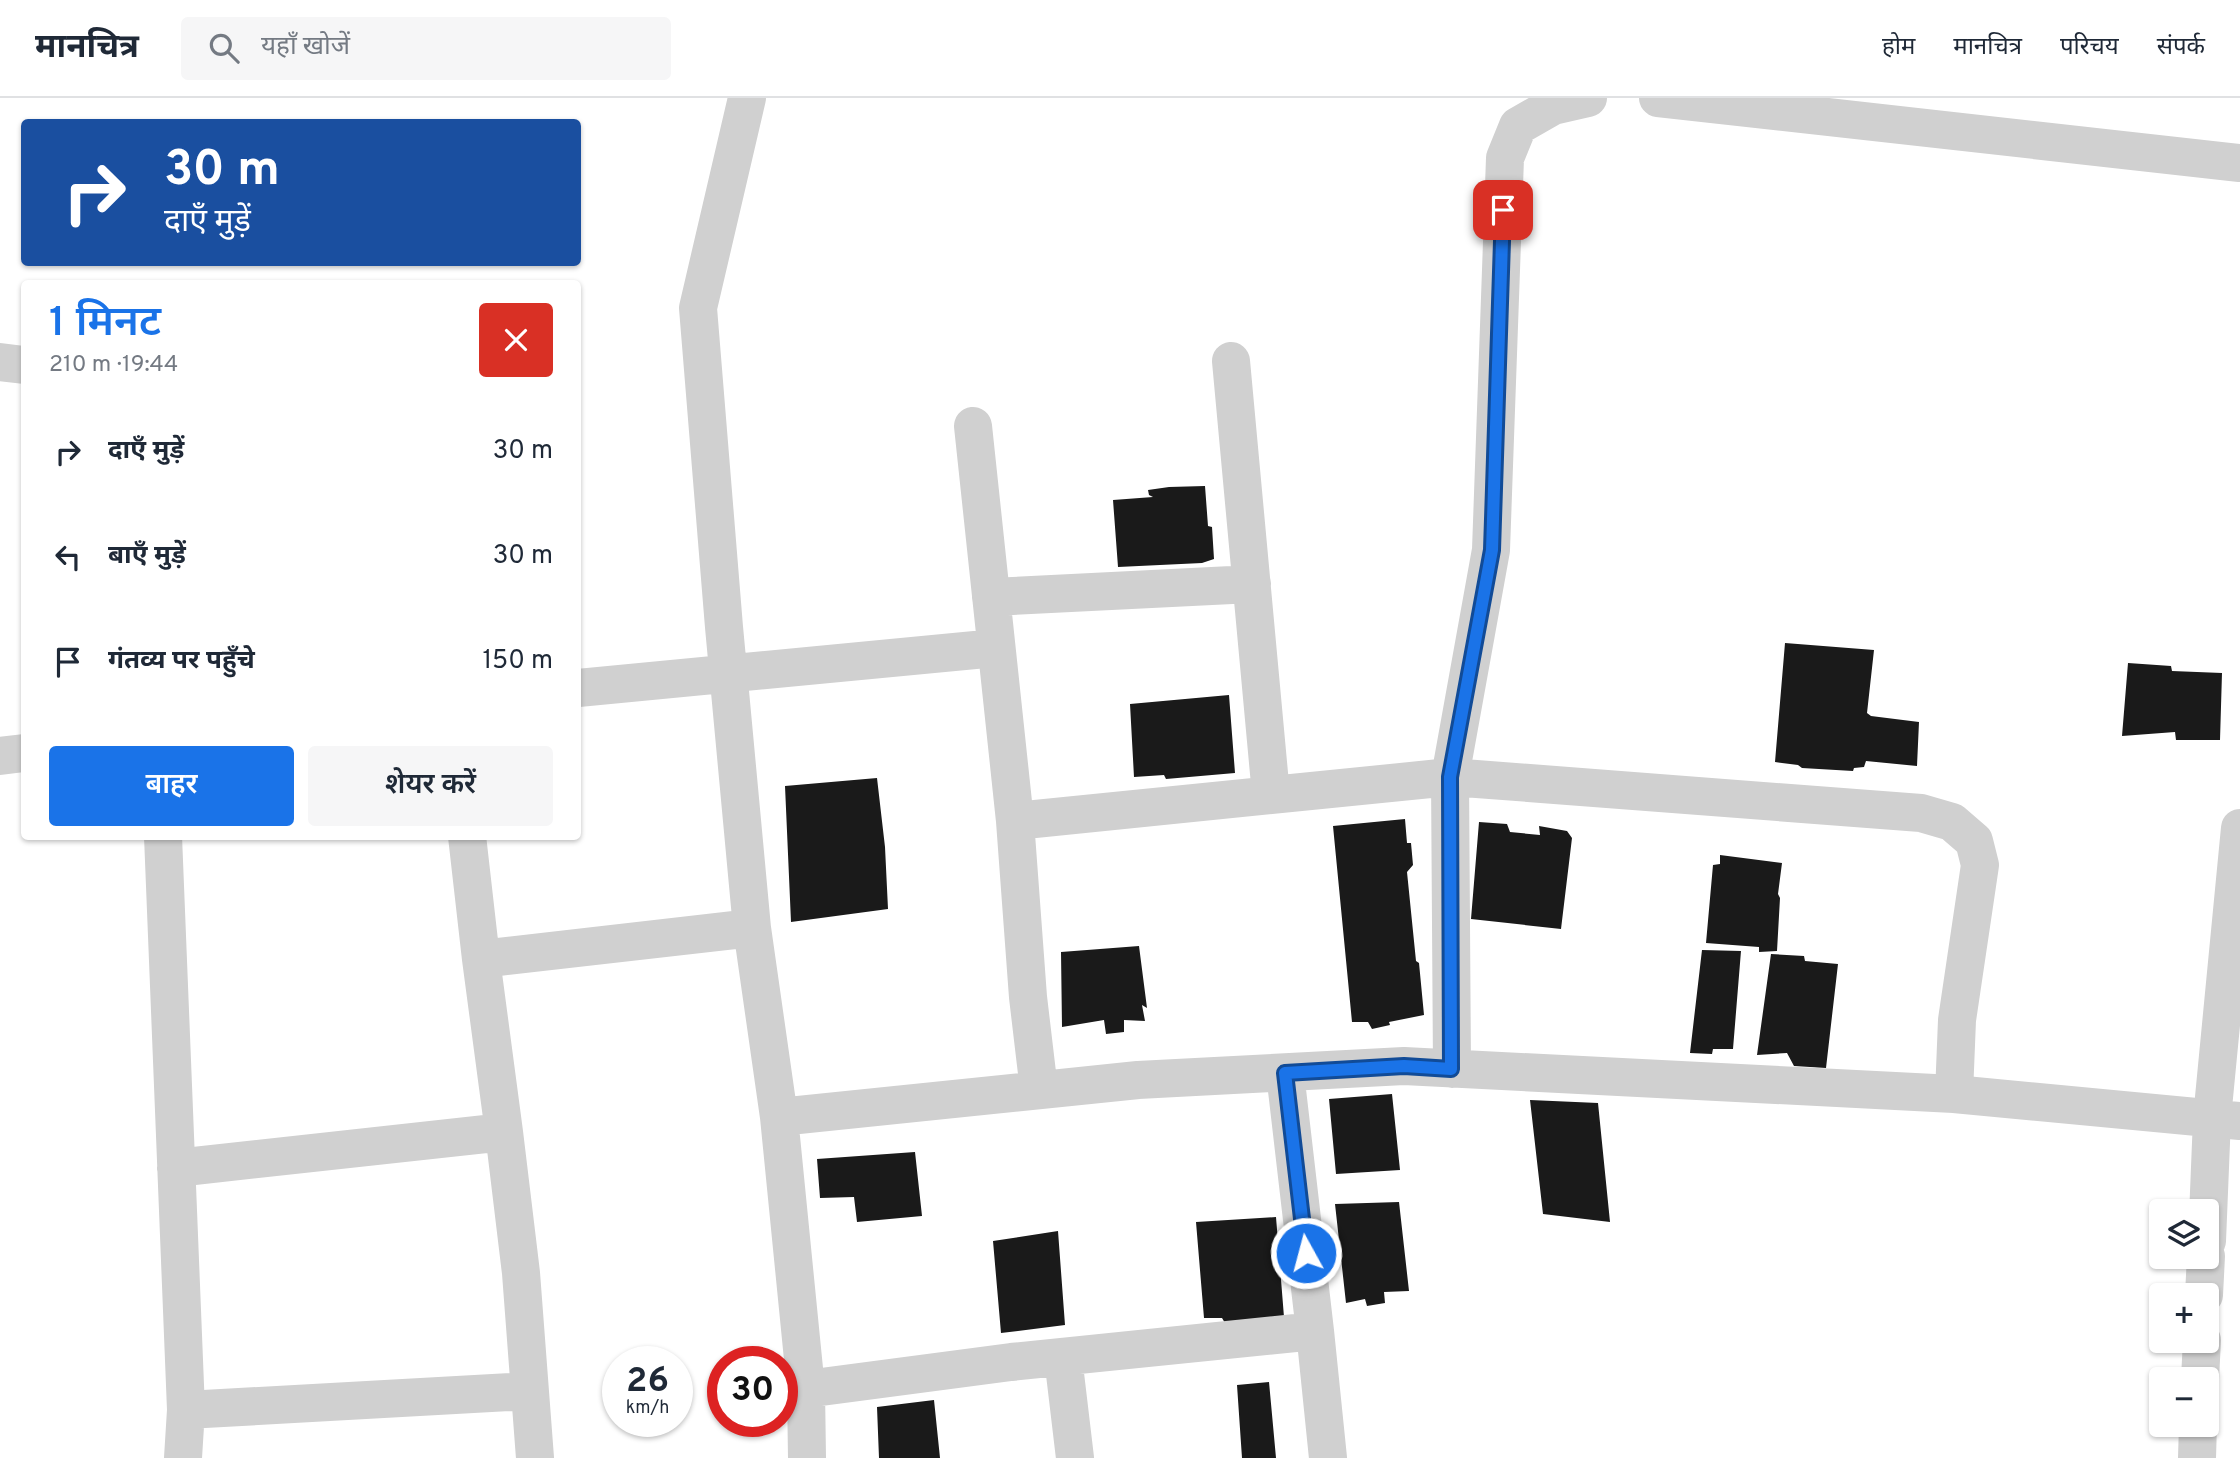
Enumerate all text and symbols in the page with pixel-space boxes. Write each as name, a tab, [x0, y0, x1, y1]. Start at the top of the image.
search box	[181, 17, 671, 80]
text: मानचित्र	[35, 28, 139, 70]
icon: search	[205, 29, 243, 67]
text: यहाँ खोजें	[261, 31, 350, 64]
text: होम	[1882, 33, 1915, 63]
text: मानचित्र	[1953, 33, 2022, 63]
text: परिचय	[2060, 33, 2119, 63]
text: संपर्क	[2157, 33, 2205, 63]
text: 30 m	[164, 141, 280, 203]
icon: right	[49, 147, 140, 238]
pin	[1473, 180, 1533, 240]
icon: arrive	[1484, 191, 1522, 229]
text: दाएँ मुड़ें	[164, 203, 251, 243]
text: 1 मिनट	[49, 298, 161, 351]
button: close	[479, 303, 553, 377]
text: 210 m · 19:44	[49, 351, 178, 380]
icon: right	[49, 433, 87, 471]
text: दाएँ मुड़ें	[108, 435, 184, 468]
text: 30 m	[493, 435, 553, 468]
icon: left	[49, 538, 87, 576]
text: बाएँ मुड़ें	[108, 540, 186, 573]
text: 30 m	[493, 540, 553, 573]
icon: arrive	[49, 643, 87, 681]
text: गंतव्य पर पहुँचे	[108, 645, 255, 678]
text: 150 m	[482, 645, 553, 678]
button: बाहर	[49, 746, 294, 826]
button: शेयर करें	[308, 746, 553, 826]
map controls	[2149, 1199, 2219, 1437]
button: layers	[2149, 1199, 2219, 1269]
position arrow	[1269, 1216, 1343, 1290]
button: +	[2149, 1283, 2219, 1353]
speed limit sign: 30	[707, 1346, 798, 1437]
text: 26	[626, 1360, 669, 1404]
button: −	[2149, 1367, 2219, 1437]
text: km/h	[626, 1397, 669, 1420]

